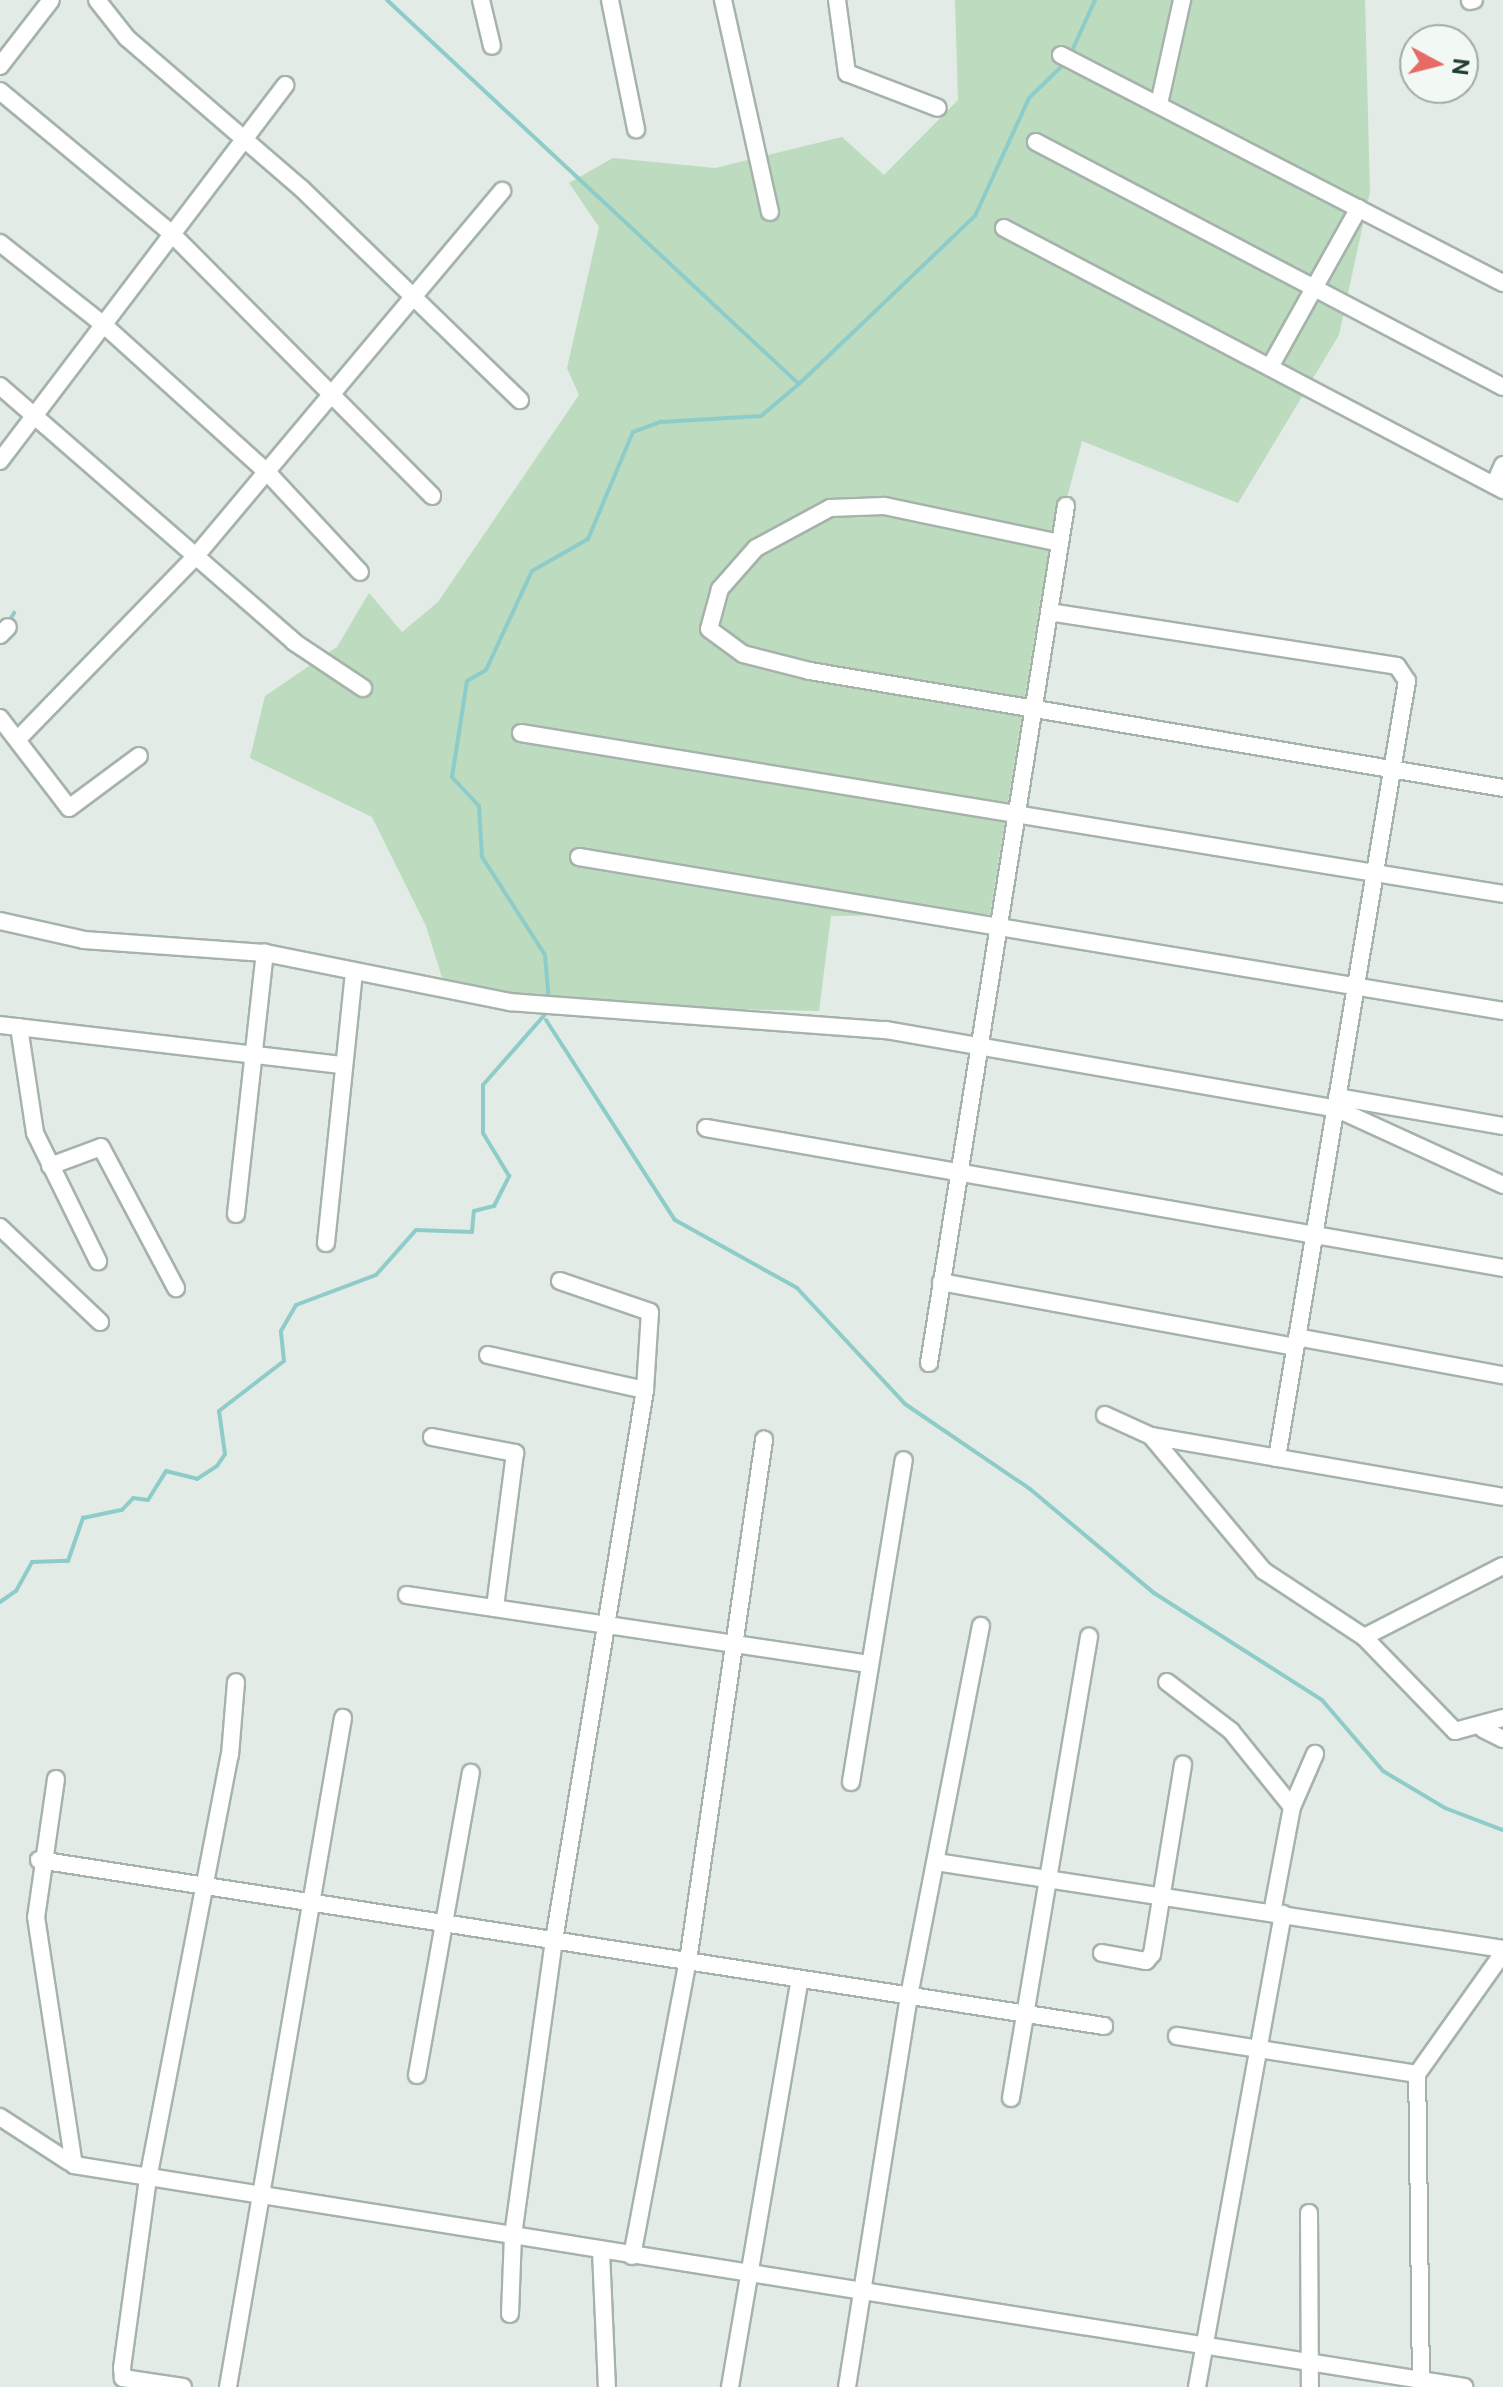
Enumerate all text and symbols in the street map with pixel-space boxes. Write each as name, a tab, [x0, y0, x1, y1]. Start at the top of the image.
north arrow	[1399, 24, 1479, 104]
text: N	[1447, 57, 1475, 77]

